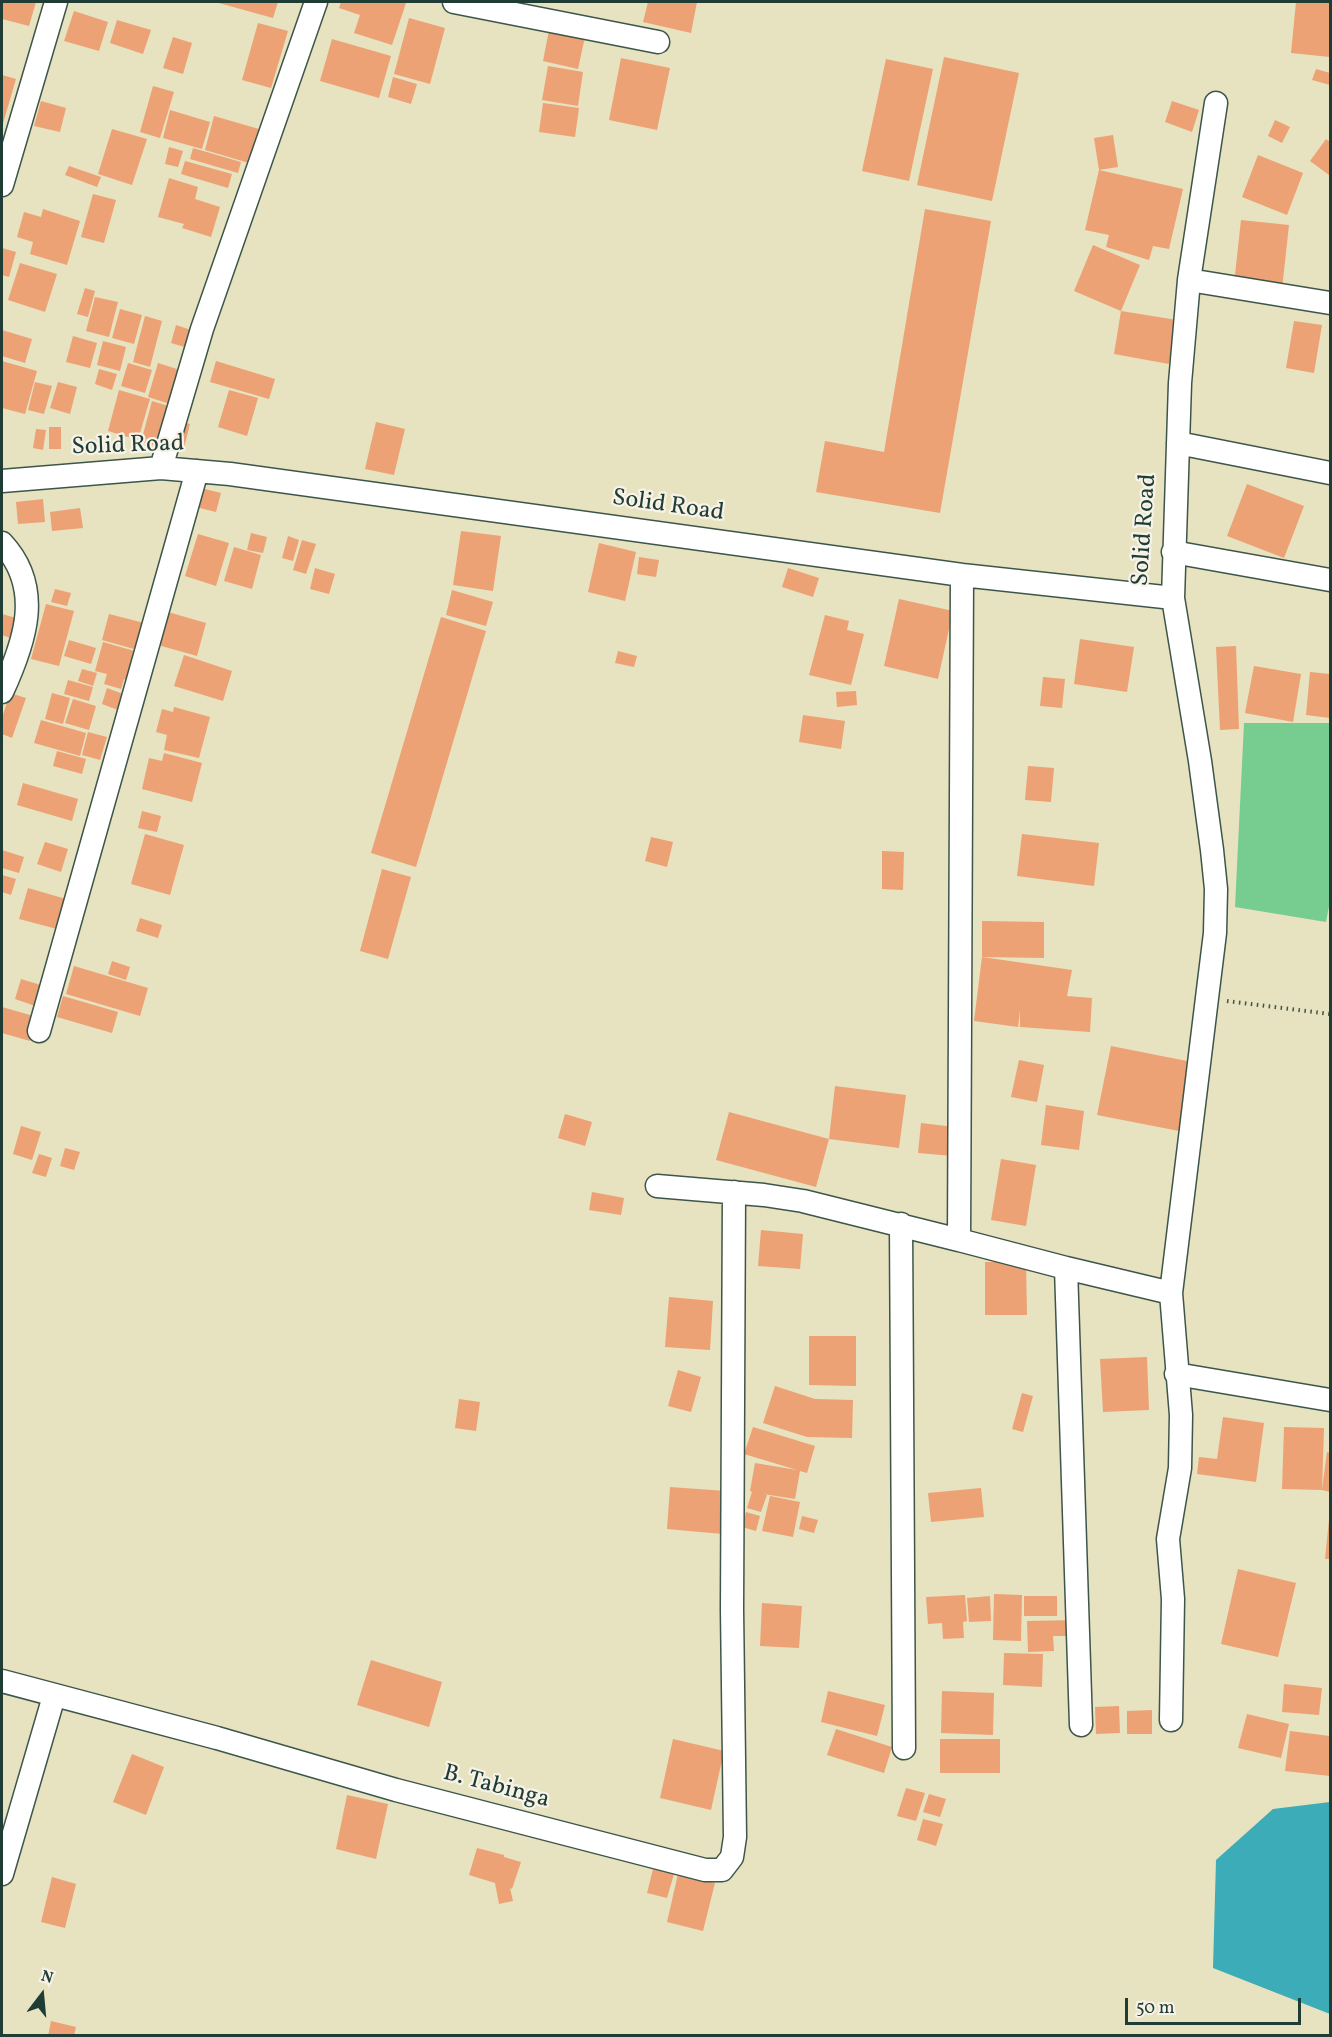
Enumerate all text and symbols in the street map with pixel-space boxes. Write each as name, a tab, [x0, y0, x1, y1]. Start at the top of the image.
street label: Solid Road	[71, 431, 185, 463]
street label: Solid Road	[1128, 473, 1164, 587]
street label: Solid Road	[610, 485, 726, 529]
street label: B. Tabinga	[440, 1760, 552, 1816]
north arrow	[12, 1965, 72, 2025]
text: N	[38, 1966, 56, 1990]
scale bar	[1128, 1986, 1304, 2024]
text: 50 m	[1136, 1996, 1175, 2021]

